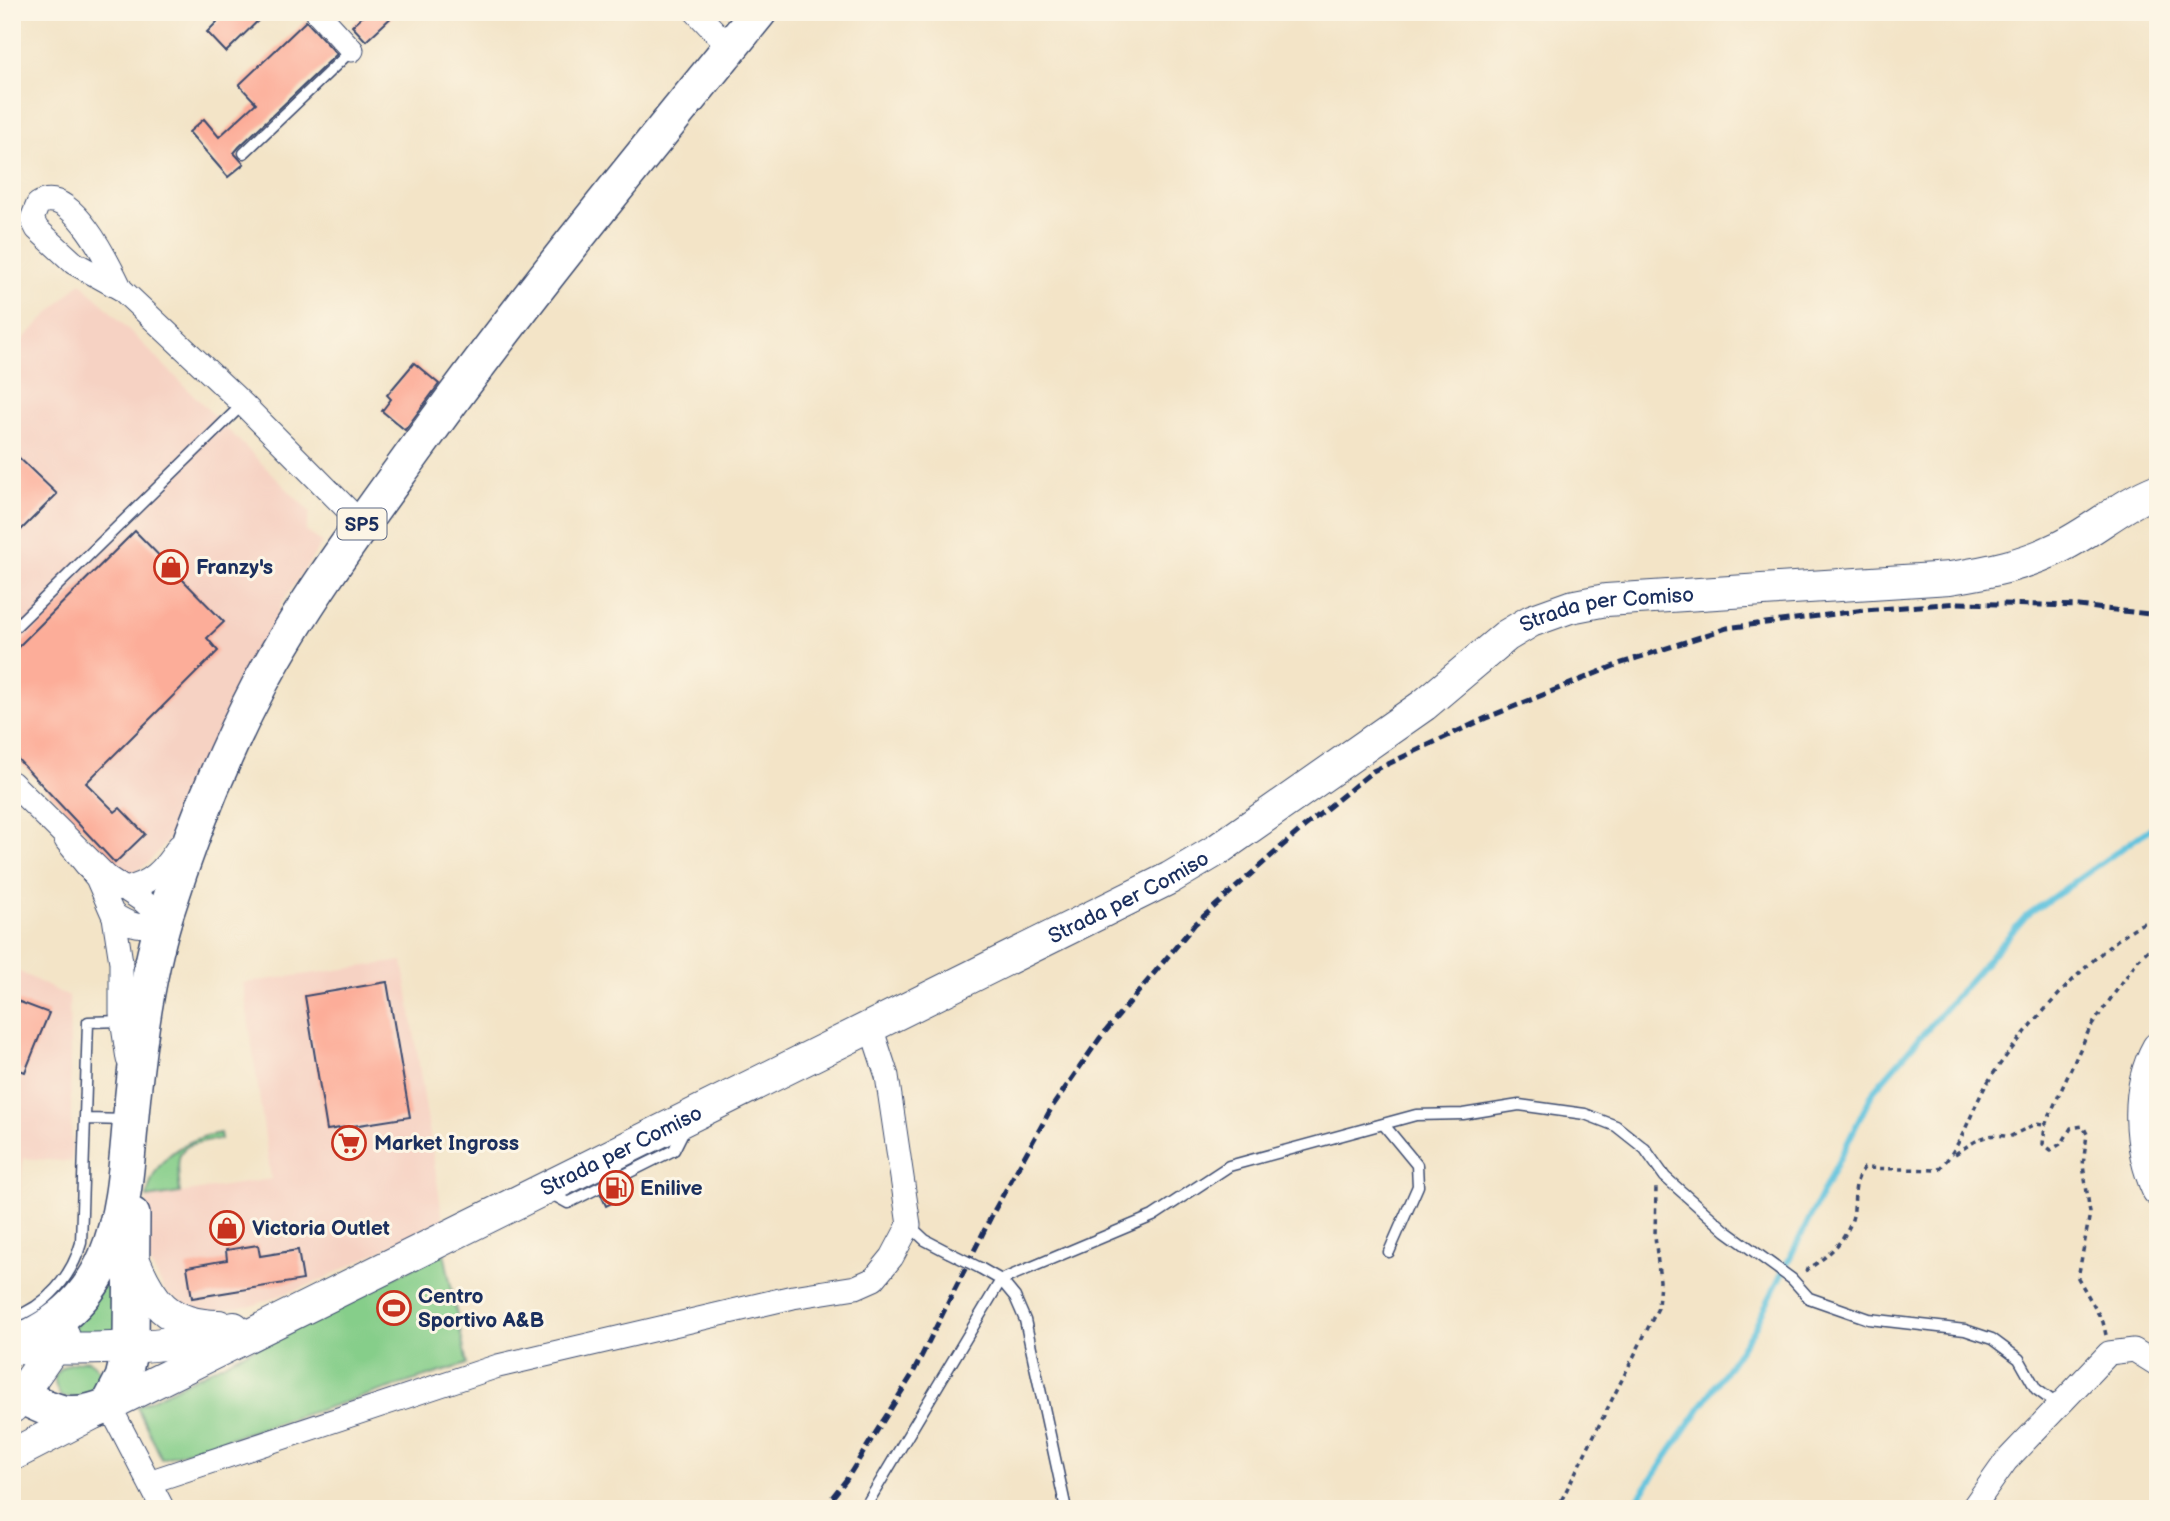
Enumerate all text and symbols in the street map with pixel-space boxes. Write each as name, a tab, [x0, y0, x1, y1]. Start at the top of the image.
road number: SP5	[338, 509, 386, 540]
shop icon: Franzy's	[152, 548, 190, 586]
place label: Franzy's	[196, 555, 273, 580]
street label: Strada per Comiso	[1515, 582, 1695, 638]
street label: Strada per Comiso	[1044, 846, 1214, 949]
street label: Strada per Comiso	[537, 1100, 707, 1202]
supermarket icon: Market Ingross	[330, 1124, 368, 1162]
place label: Market Ingross	[374, 1131, 519, 1156]
fuel station icon: Enilive	[597, 1169, 635, 1207]
place label: Enilive	[640, 1176, 703, 1201]
shop icon: Victoria Outlet	[208, 1209, 246, 1247]
place label: Victoria Outlet	[252, 1216, 390, 1241]
place label: Centro Sportivo A&B	[418, 1284, 545, 1333]
sports icon: Centro Sportivo A&B	[375, 1289, 413, 1327]

